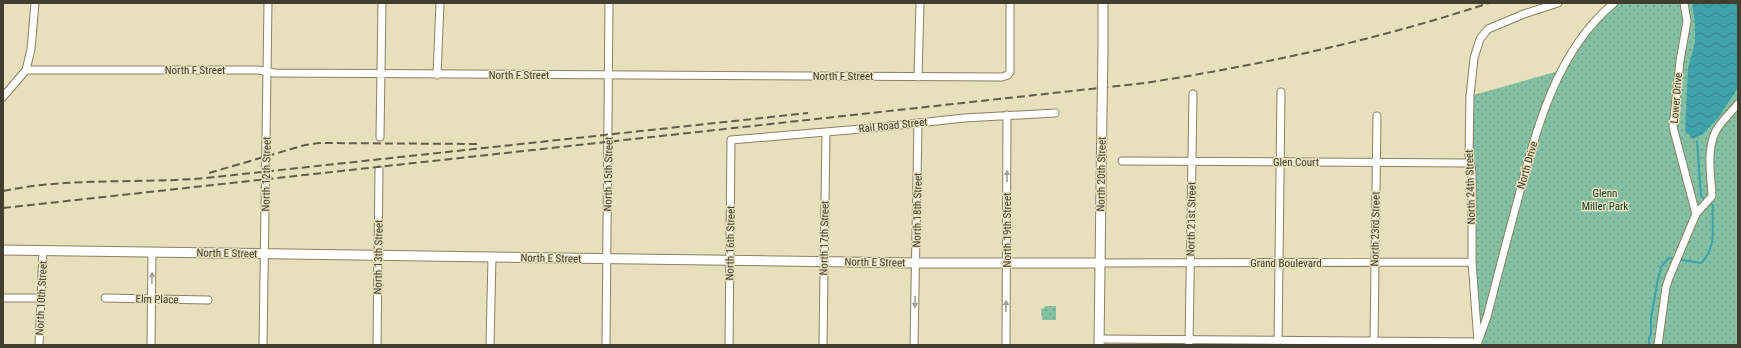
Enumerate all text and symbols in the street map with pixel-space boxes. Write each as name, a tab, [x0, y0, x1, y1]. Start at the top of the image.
street label: North F Street	[165, 64, 225, 77]
street label: North F Street	[489, 69, 549, 82]
street label: North F Street	[813, 70, 873, 83]
street label: Lower Drive	[1668, 72, 1685, 124]
street label: Rail Road Street	[858, 115, 928, 136]
street label: North 12th Street	[259, 137, 274, 212]
street label: North 15th Street	[601, 137, 616, 212]
street label: North 20th Street	[1094, 137, 1109, 212]
street label: North Drive	[1514, 140, 1540, 190]
street label: North 24th Street	[1463, 149, 1478, 225]
street label: Glen Court	[1273, 156, 1319, 169]
one-way arrow	[1004, 169, 1010, 182]
street label: North 18th Street	[910, 173, 925, 248]
street label: North 21st Street	[1184, 182, 1199, 256]
park label: Glenn Miller Park	[1582, 187, 1628, 213]
street label: North 23rd Street	[1368, 191, 1383, 267]
street label: North 19th Street	[1001, 193, 1014, 267]
street label: North 17th Street	[817, 201, 832, 276]
street label: North 16th Street	[723, 206, 738, 281]
street label: North 13th Street	[371, 220, 386, 295]
street label: North E Street	[196, 246, 258, 261]
street label: North E Street	[520, 251, 582, 266]
street label: North E Street	[844, 255, 906, 270]
street label: Grand Boulevard	[1250, 257, 1322, 270]
street label: North 10th Street	[33, 260, 50, 336]
one-way arrow	[149, 271, 155, 284]
street label: Elm Place	[135, 293, 179, 306]
one-way arrow	[912, 296, 918, 309]
one-way arrow	[1003, 299, 1009, 312]

